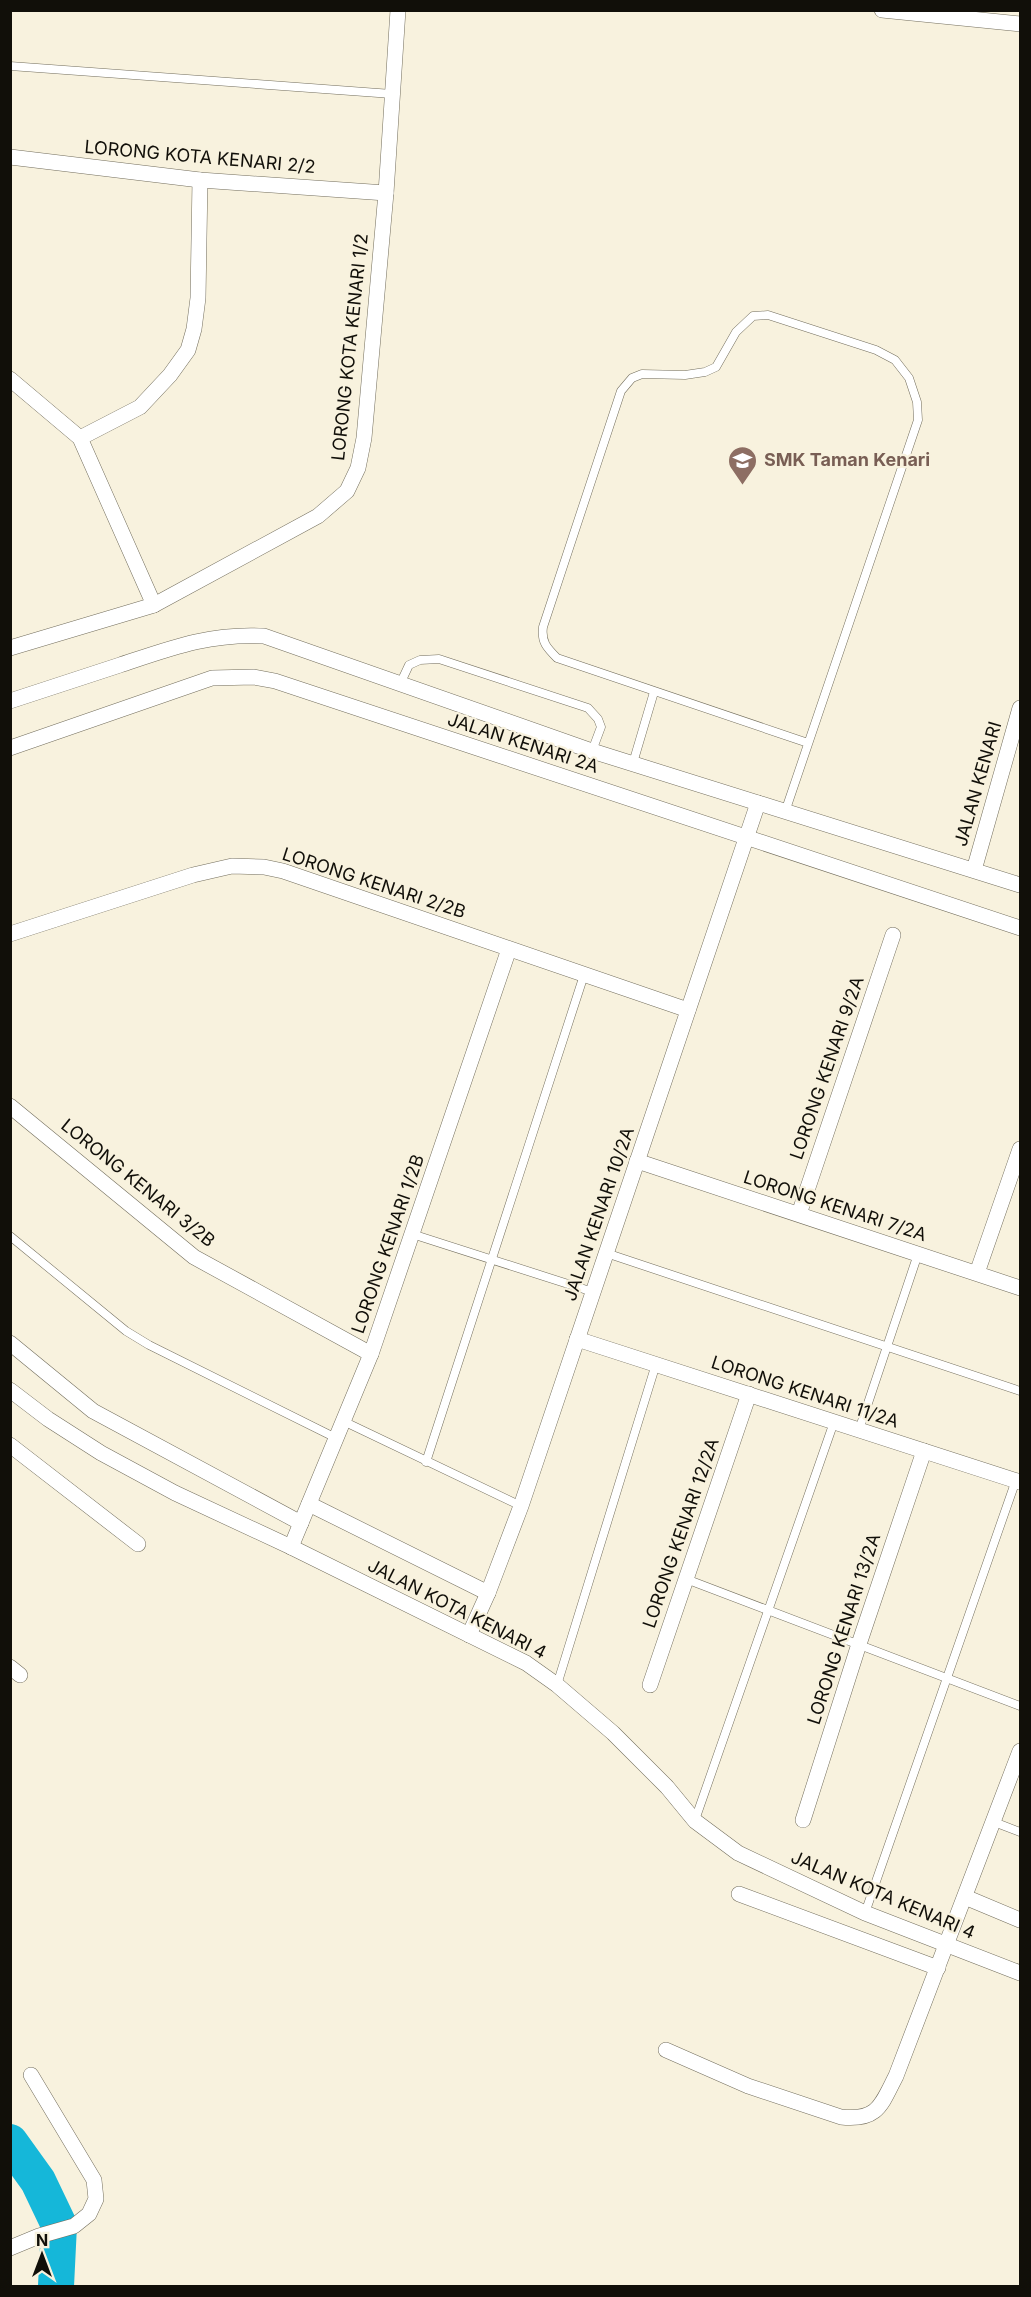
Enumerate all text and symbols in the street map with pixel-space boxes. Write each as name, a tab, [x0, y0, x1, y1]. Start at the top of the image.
street label: LORONG KOTA KENARI 2/2	[84, 136, 316, 177]
street label: LORONG KOTA KENARI 1/2	[327, 232, 372, 462]
school or university icon: SMK Taman Kenari	[727, 444, 759, 486]
place label: SMK Taman Kenari	[764, 449, 930, 470]
street label: JALAN KENARI 2A	[445, 708, 601, 777]
street label: JALAN KENARI	[950, 719, 1005, 849]
street label: LORONG KENARI 2/2B	[280, 843, 468, 922]
street label: LORONG KENARI 9/2A	[785, 974, 868, 1162]
street label: LORONG KENARI 3/2B	[57, 1114, 219, 1251]
street label: JALAN KENARI 10/2A	[559, 1124, 638, 1304]
street label: LORONG KENARI 1/2B	[347, 1152, 428, 1336]
street label: LORONG KENARI 7/2A	[741, 1166, 929, 1245]
street label: LORONG KENARI 11/2A	[709, 1351, 901, 1432]
street label: LORONG KENARI 12/2A	[638, 1435, 723, 1631]
street label: LORONG KENARI 13/2A	[803, 1531, 884, 1727]
street label: JALAN KOTA KENARI 4	[364, 1554, 550, 1663]
street label: JALAN KOTA KENARI 4	[788, 1846, 978, 1943]
north arrow	[12, 2225, 72, 2285]
text: N	[36, 2230, 48, 2250]

